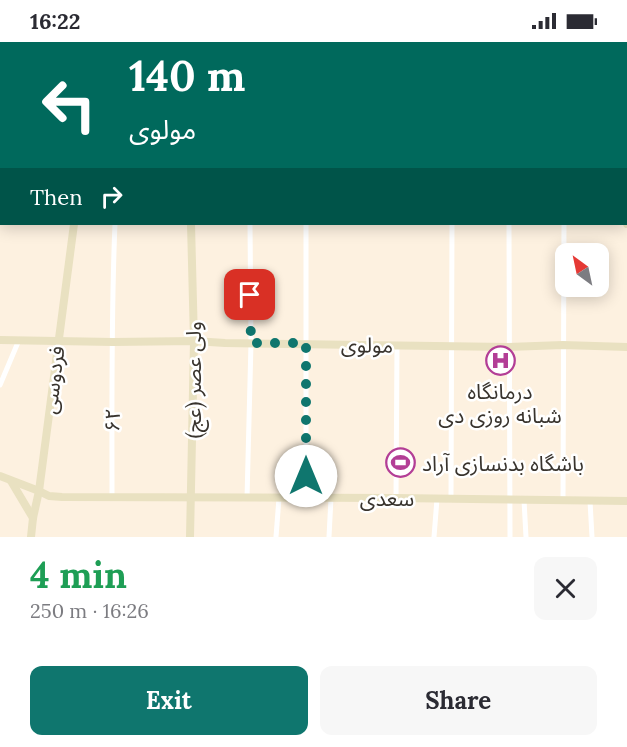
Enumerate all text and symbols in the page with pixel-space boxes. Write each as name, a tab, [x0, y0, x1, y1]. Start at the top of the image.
text: 16:22	[30, 7, 81, 35]
text: 140 m	[129, 49, 245, 103]
icon: left	[30, 66, 108, 144]
text: مولوی	[129, 112, 196, 146]
icon: right	[95, 180, 128, 213]
text: Then	[30, 183, 83, 211]
north arrow	[555, 243, 609, 297]
map controls	[555, 243, 609, 297]
pin	[224, 269, 275, 320]
icon: arrive	[233, 278, 266, 311]
street label: ولی عصر (عج)	[180, 321, 209, 439]
street label: مولوی	[341, 331, 393, 359]
street label: فردوسی	[35, 344, 71, 416]
hospital icon: درمانگاه شبانه روزی دی	[484, 344, 516, 376]
place label: درمانگاه شبانه روزی دی	[438, 378, 562, 429]
street label: ۶۲	[99, 408, 126, 432]
position arrow	[274, 444, 338, 508]
sports icon: باشگاه بدنسازى آراد	[385, 447, 417, 479]
place label: باشگاه بدنسازى آراد	[422, 450, 584, 477]
street label: سعدی	[360, 485, 414, 512]
text: 4 min	[30, 552, 127, 598]
button: close	[534, 557, 597, 620]
text: 250 m · 16:26	[30, 598, 149, 623]
button: Exit	[30, 666, 308, 735]
button: Share	[320, 666, 597, 735]

